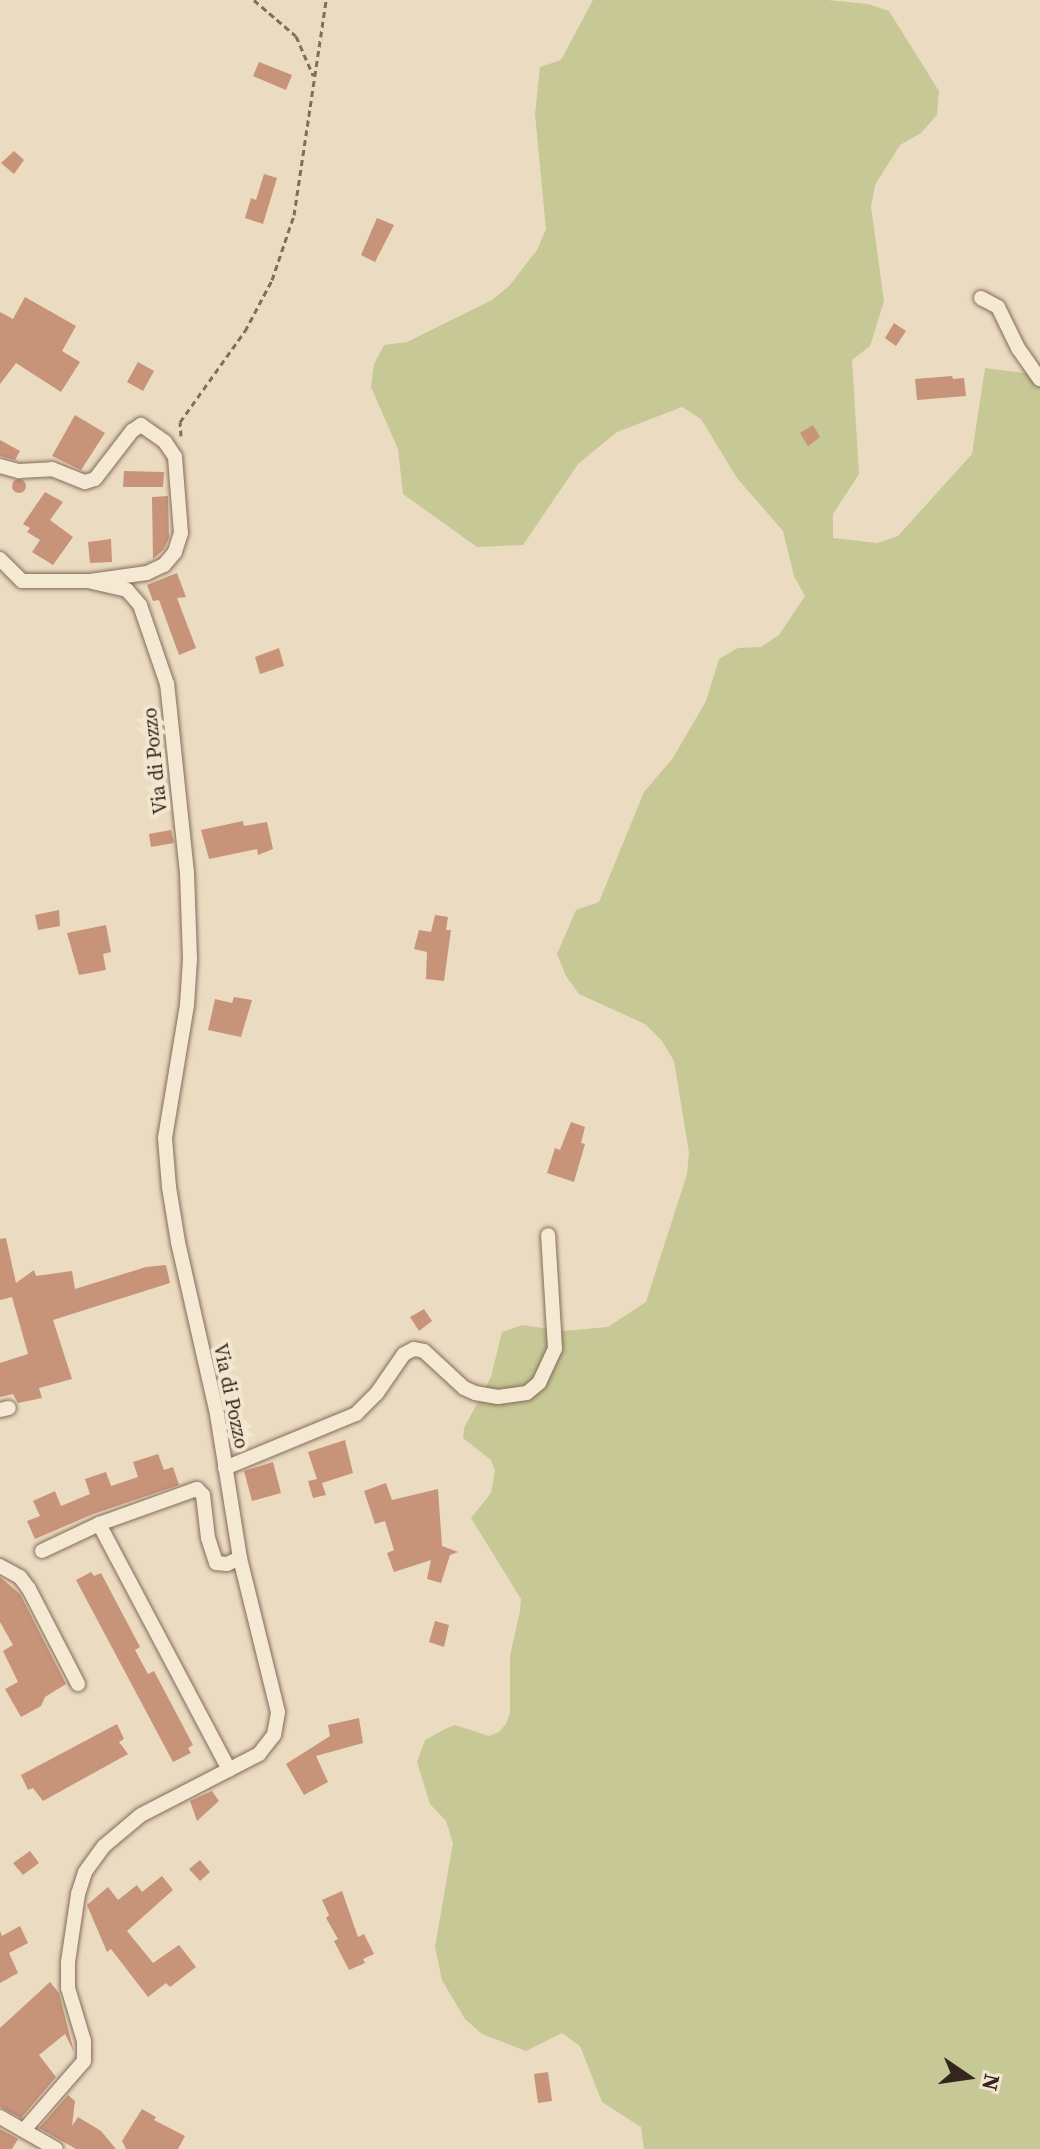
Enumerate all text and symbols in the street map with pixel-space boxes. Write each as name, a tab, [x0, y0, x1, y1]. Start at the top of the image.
street label: Via di Pozzo	[137, 706, 173, 816]
street label: Via di Pozzo	[208, 1341, 254, 1451]
north arrow	[928, 2037, 1008, 2117]
text: N	[975, 2071, 1008, 2094]

